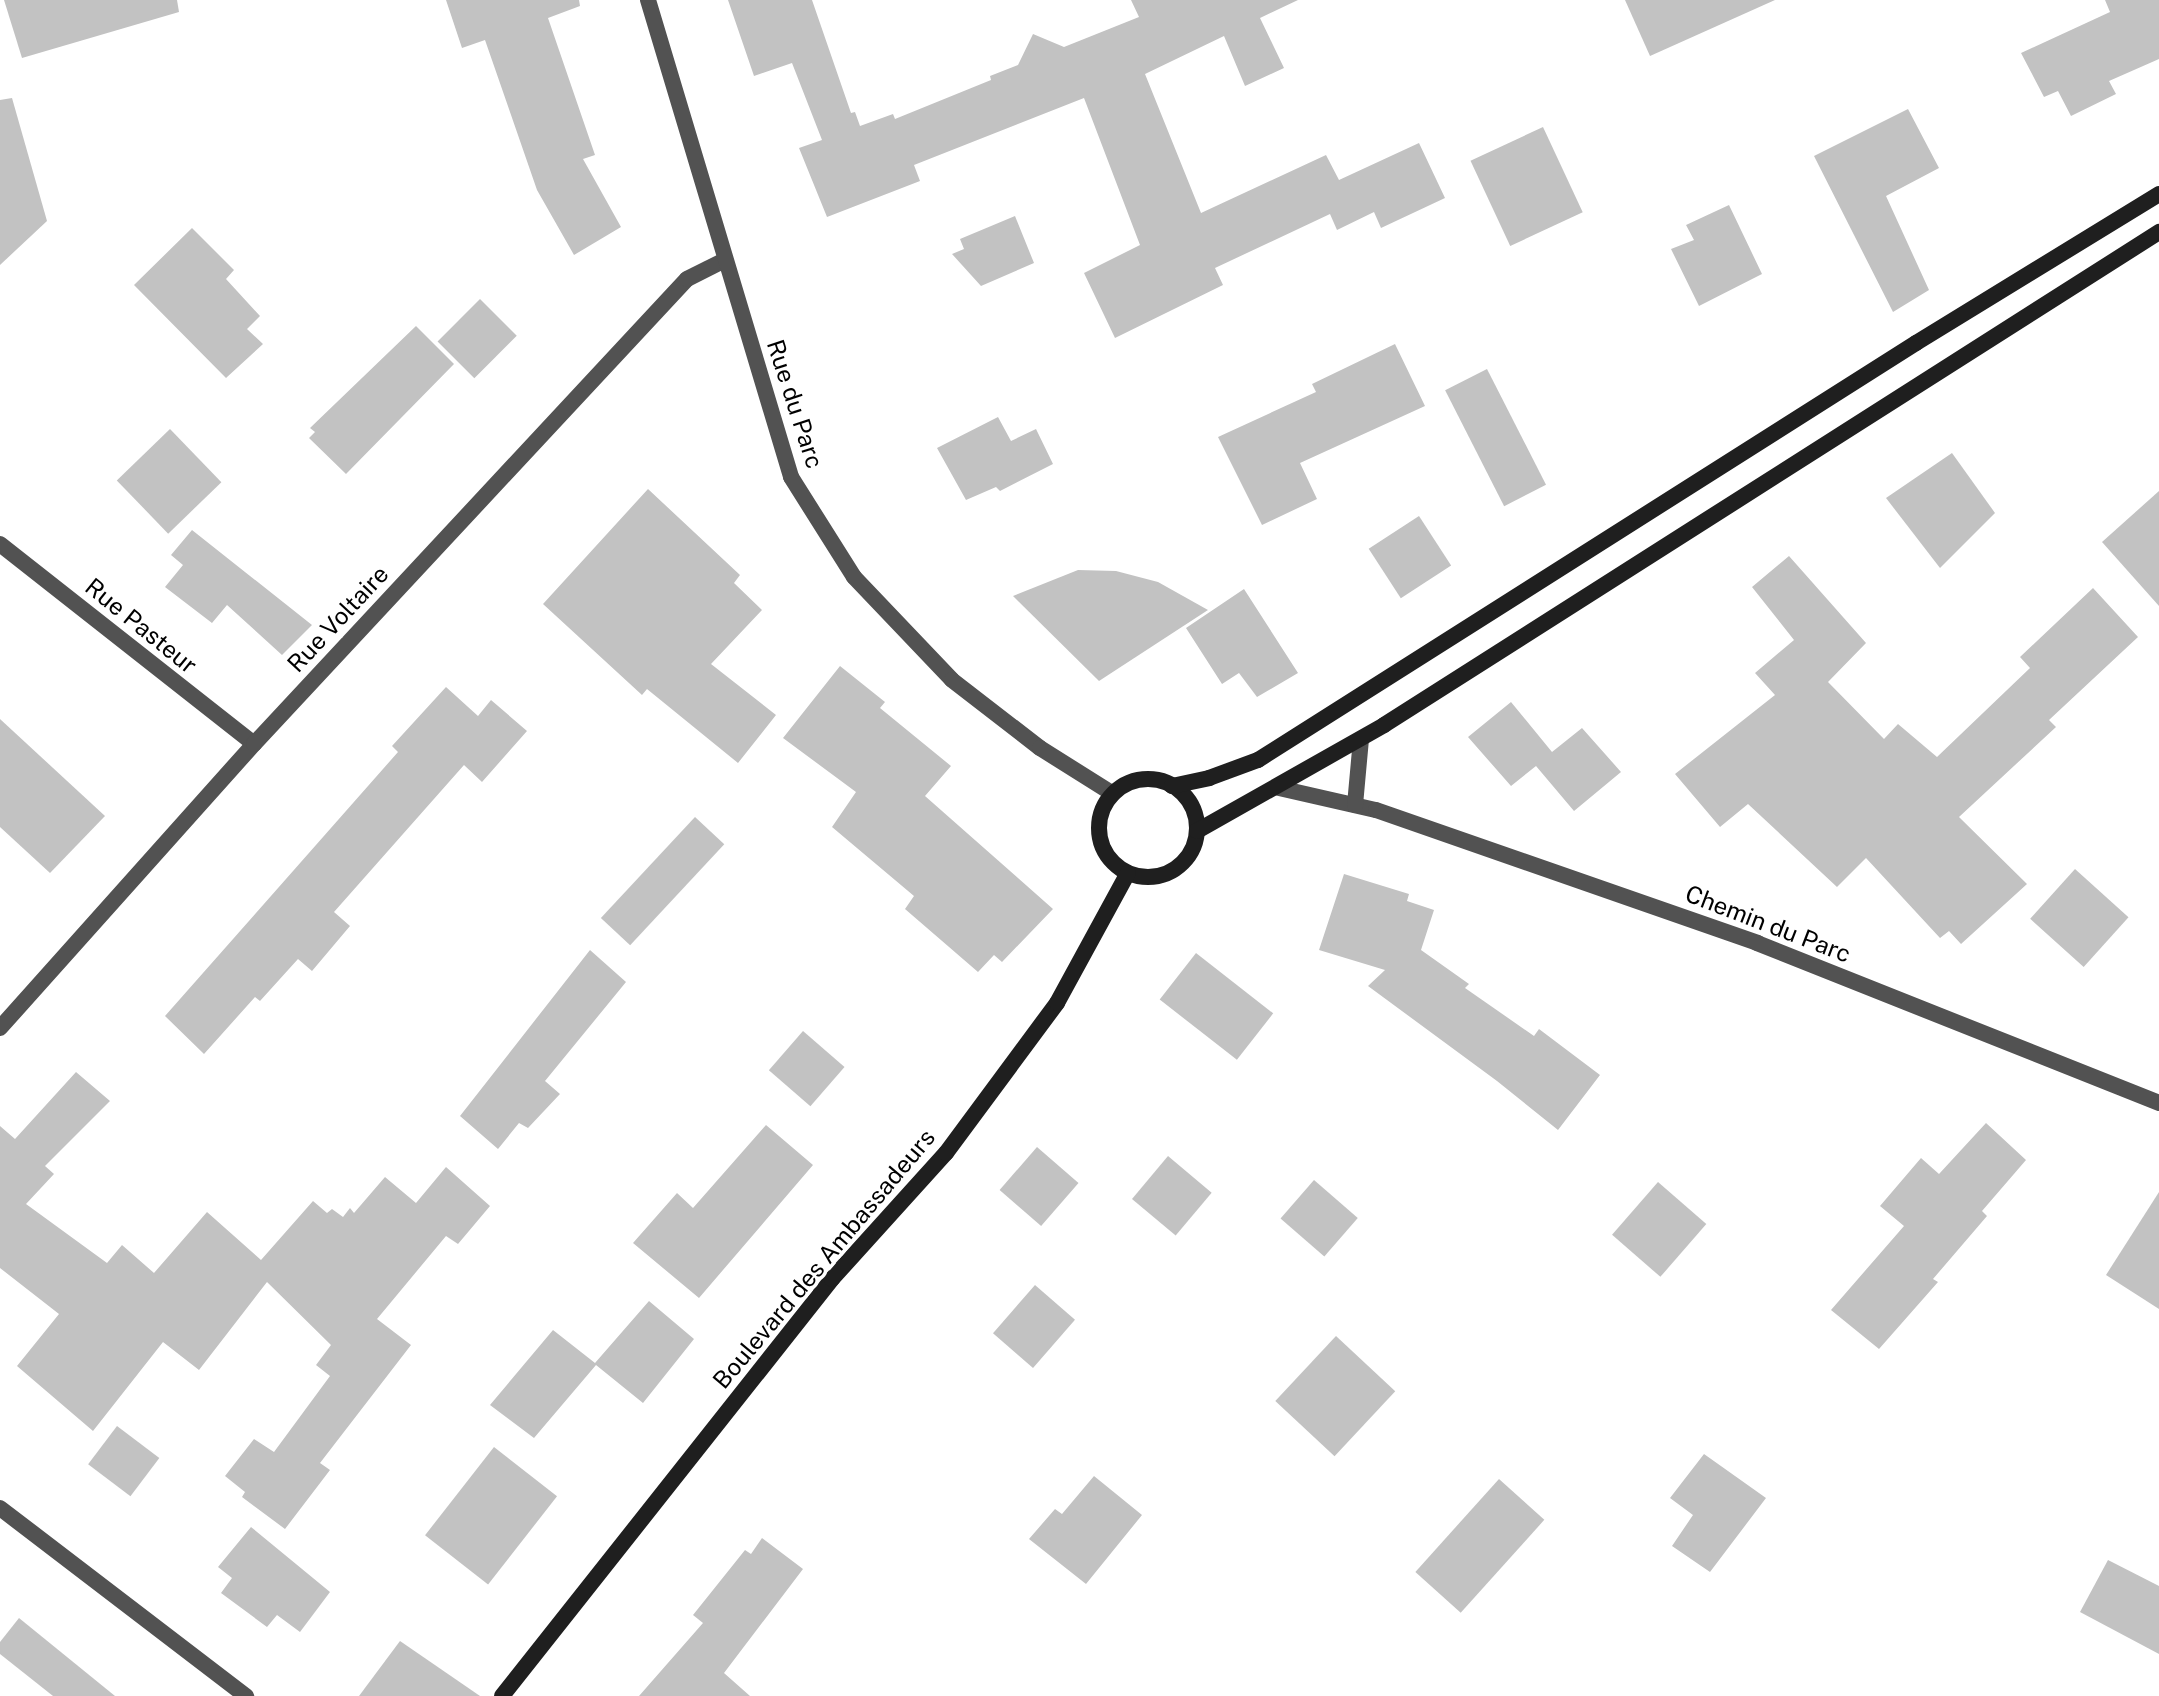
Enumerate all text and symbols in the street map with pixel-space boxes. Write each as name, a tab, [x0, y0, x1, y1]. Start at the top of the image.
street label: Rue du Parc	[761, 336, 829, 472]
street label: Rue Voltaire	[281, 560, 395, 678]
street label: Rue Pasteur	[79, 572, 203, 680]
street label: Chemin du Parc	[1681, 879, 1855, 969]
street label: Boulevard des Ambassadeurs	[707, 1123, 941, 1395]

